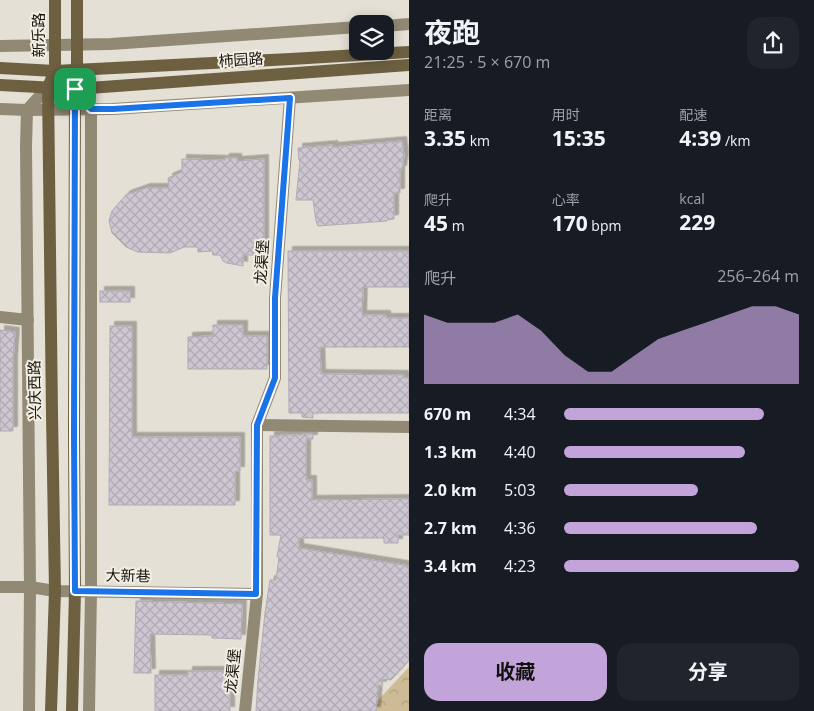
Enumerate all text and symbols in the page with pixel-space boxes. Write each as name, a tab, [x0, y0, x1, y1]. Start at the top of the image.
street label: 新乐路	[28, 12, 48, 58]
text: 夜跑	[424, 13, 480, 51]
map controls	[349, 15, 394, 60]
button: layers	[349, 15, 394, 60]
button: share	[747, 17, 799, 69]
street label: 柿园路	[218, 47, 264, 71]
text: 21:25 · 5 × 670 m	[424, 51, 550, 73]
pin	[54, 68, 96, 110]
icon: arrive	[61, 75, 89, 103]
text: 距离	[424, 105, 452, 124]
text: 用时	[552, 105, 580, 124]
text: 配速	[679, 105, 707, 124]
text: 3.35	[424, 124, 466, 152]
text: 15:35	[552, 124, 606, 152]
text: 4:39	[679, 124, 721, 152]
text: km	[466, 131, 490, 150]
text: /km	[721, 131, 750, 150]
text: kcal	[679, 189, 705, 208]
text: 爬升	[424, 190, 452, 209]
text: 心率	[552, 190, 580, 209]
text: 229	[679, 208, 715, 236]
text: 45	[424, 209, 448, 237]
text: 170	[552, 209, 588, 237]
text: m	[448, 216, 465, 235]
text: bpm	[588, 216, 621, 235]
street label: 龙渠堡	[249, 239, 273, 285]
text: 256–264 m	[717, 265, 799, 287]
text: 爬升	[424, 267, 456, 289]
street label: 兴庆西路	[23, 360, 45, 420]
text: 670 m	[424, 403, 471, 425]
text: 4:34	[504, 403, 536, 425]
text: 1.3 km	[424, 441, 477, 463]
text: 4:40	[504, 441, 536, 463]
text: 2.0 km	[424, 479, 477, 501]
text: 5:03	[504, 479, 536, 501]
text: 2.7 km	[424, 517, 477, 539]
text: 4:36	[504, 517, 536, 539]
text: 3.4 km	[424, 555, 477, 577]
text: 4:23	[504, 555, 536, 577]
street label: 大新巷	[105, 565, 151, 585]
button: 收藏	[424, 643, 607, 701]
button: 分享	[617, 643, 799, 701]
street label: 龙渠堡	[220, 647, 244, 694]

